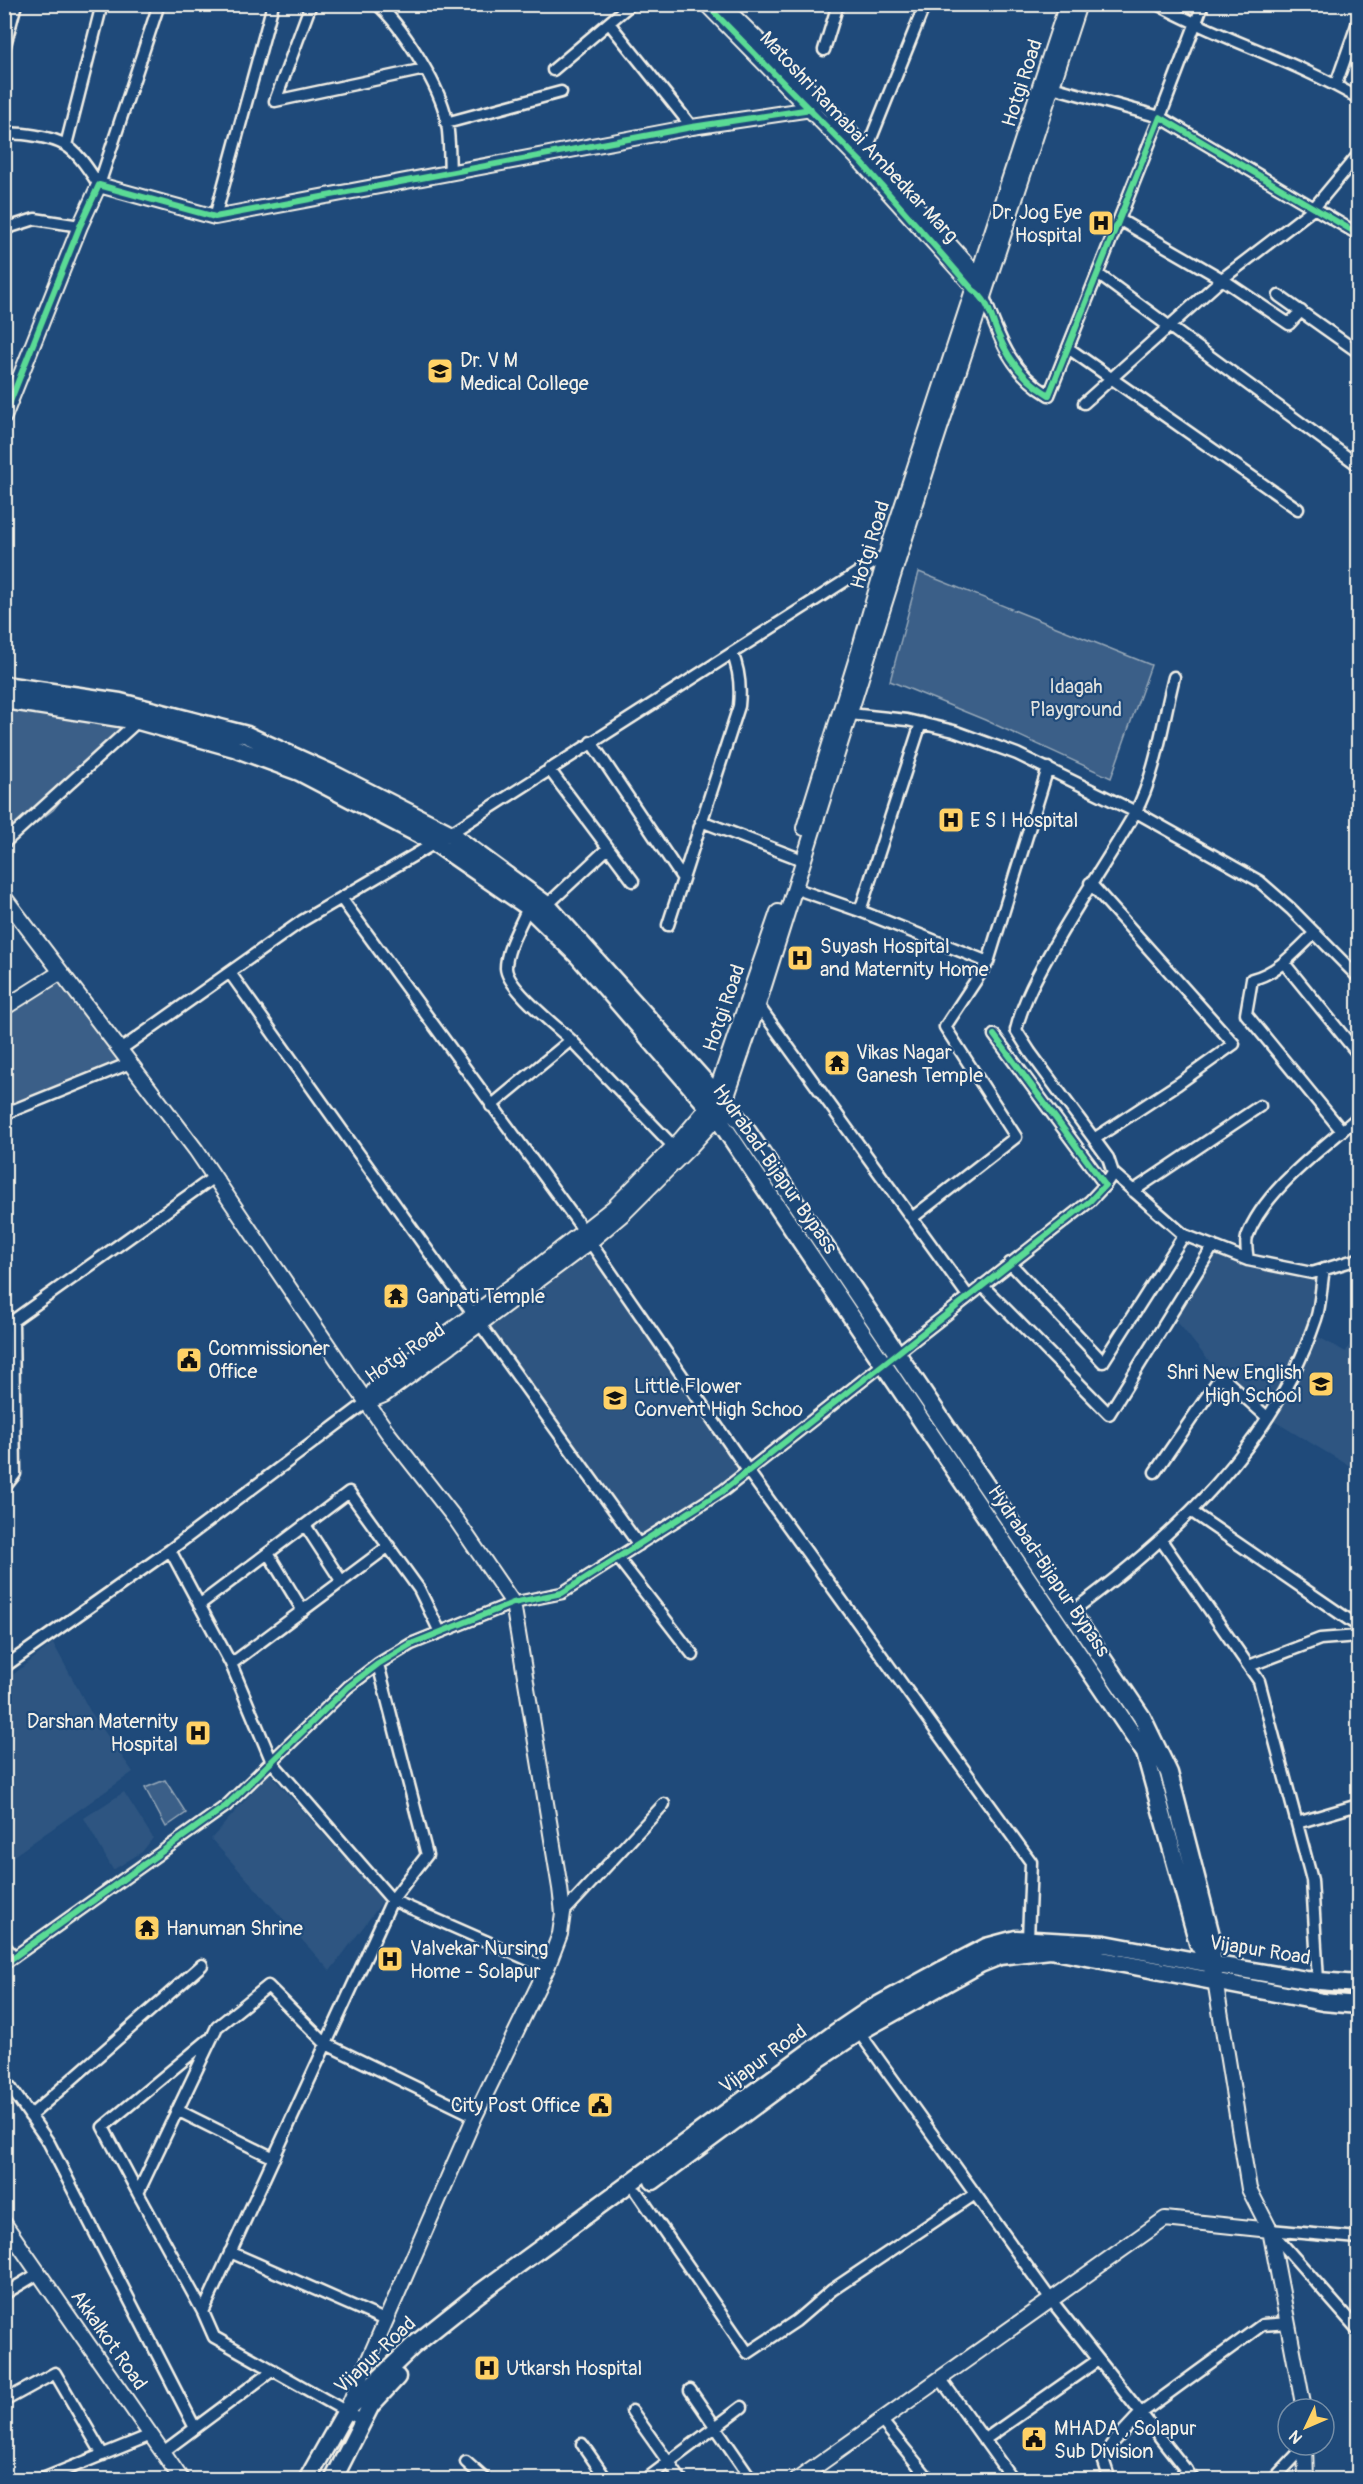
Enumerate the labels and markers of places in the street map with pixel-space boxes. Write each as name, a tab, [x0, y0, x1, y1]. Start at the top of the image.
place label: Dr. Jog Eye Hospital	[991, 200, 1082, 248]
hospital icon: Dr. Jog Eye Hospital	[1086, 208, 1116, 238]
place label: Dr. V M Medical College	[460, 348, 589, 396]
school or university icon: Dr. V M Medical College	[425, 356, 455, 386]
hospital icon: E S I Hospital	[936, 805, 966, 835]
place label: E S I Hospital	[970, 808, 1078, 833]
place label: Suyash Hospital and Maternity Home	[820, 934, 989, 982]
hospital icon: Suyash Hospital and Maternity Home	[785, 943, 815, 973]
place label: Vikas Nagar Ganesh Temple	[856, 1040, 983, 1088]
temple icon: Vikas Nagar Ganesh Temple	[822, 1048, 852, 1078]
temple icon: Ganpati Temple	[381, 1281, 411, 1311]
place label: Ganpati Temple	[416, 1284, 545, 1309]
place label: Commissioner Office	[208, 1336, 330, 1384]
public building icon: Commissioner Office	[174, 1345, 204, 1375]
place label: Shri New English High School	[1166, 1360, 1302, 1408]
school or university icon: Shri New English High School	[1306, 1369, 1336, 1399]
place label: Little Flower Convent High Schoo	[634, 1374, 803, 1422]
school or university icon: Little Flower Convent High Schoo	[600, 1383, 630, 1413]
place label: Darshan Maternity Hospital	[27, 1709, 178, 1757]
hospital icon: Darshan Maternity Hospital	[183, 1718, 213, 1748]
temple icon: Hanuman Shrine	[132, 1913, 162, 1943]
place label: Hanuman Shrine	[166, 1916, 303, 1941]
place label: Valvekar Nursing Home - Solapur	[410, 1936, 548, 1984]
hospital icon: Valvekar Nursing Home - Solapur	[375, 1944, 405, 1974]
public building icon: City Post Office	[585, 2090, 615, 2120]
place label: City Post Office	[451, 2093, 580, 2118]
hospital icon: Utkarsh Hospital	[472, 2353, 502, 2383]
place label: Utkarsh Hospital	[506, 2356, 642, 2381]
place label: MHADA , Solapur Sub Division	[1054, 2416, 1196, 2464]
public building icon: MHADA , Solapur Sub Division	[1019, 2424, 1049, 2454]

